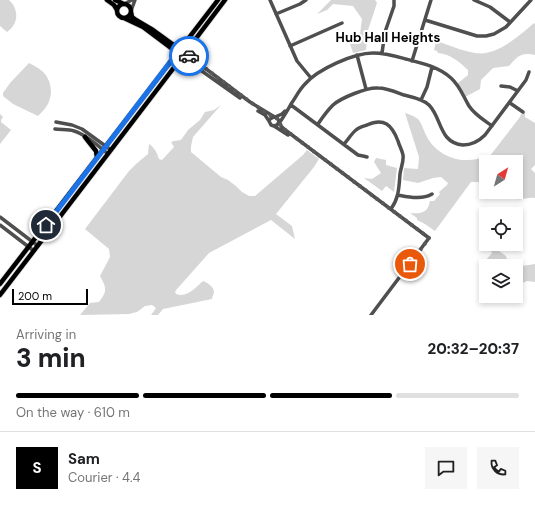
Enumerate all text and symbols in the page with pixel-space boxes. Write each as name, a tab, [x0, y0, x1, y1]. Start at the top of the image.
district label: Hub Hall Heights	[336, 29, 440, 46]
courier	[169, 36, 209, 76]
icon: car	[178, 45, 200, 67]
north arrow	[479, 155, 523, 199]
map controls	[479, 155, 523, 303]
button: locate	[479, 207, 523, 251]
pin	[29, 208, 63, 242]
icon: home	[35, 214, 57, 236]
pin	[393, 247, 427, 281]
icon: bag	[399, 253, 421, 275]
button: layers	[479, 259, 523, 303]
scale bar	[12, 287, 88, 306]
text: 200 m	[18, 289, 52, 303]
text: Arriving in	[16, 326, 76, 343]
text: 20:32–20:37	[428, 339, 519, 359]
text: 3 min	[16, 341, 86, 375]
text: On the way · 610 m	[16, 404, 130, 421]
button: chat	[425, 447, 467, 489]
button: phone	[477, 447, 519, 489]
text: Sam	[68, 449, 100, 469]
text: S	[32, 458, 42, 478]
text: Courier · 4.4	[68, 469, 140, 486]

